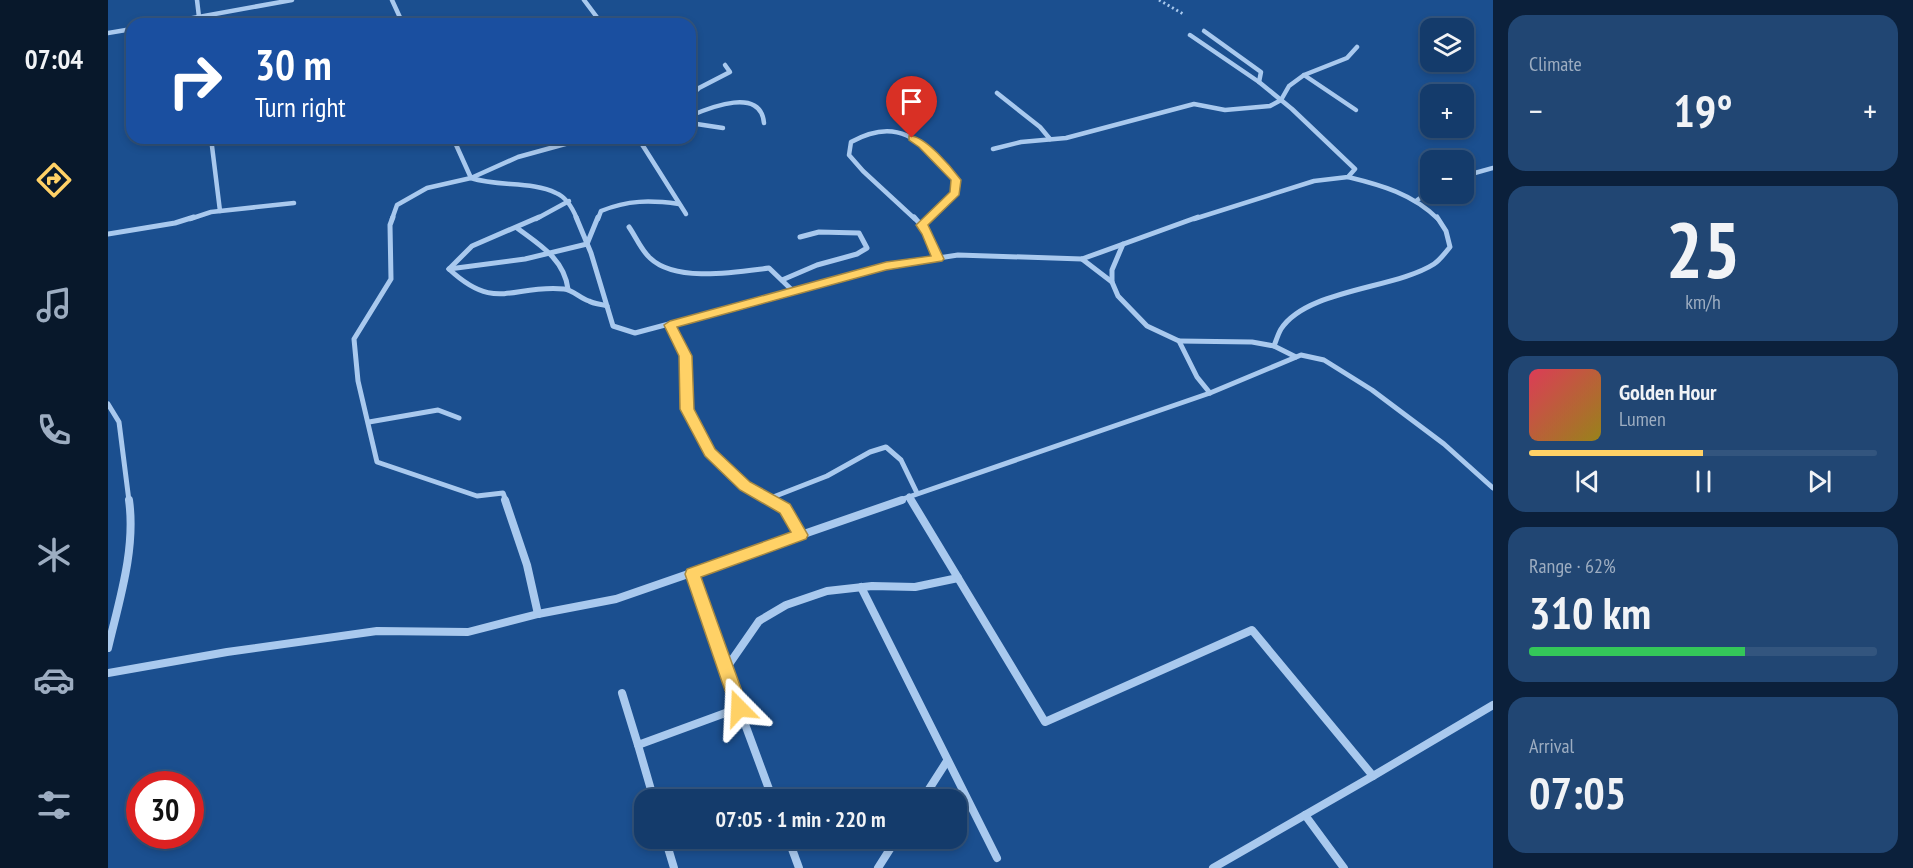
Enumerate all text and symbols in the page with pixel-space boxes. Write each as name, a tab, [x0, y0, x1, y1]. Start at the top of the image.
map controls	[1420, 18, 1474, 204]
button: layers	[1420, 18, 1474, 72]
text: 30 m	[255, 37, 332, 92]
text: 07:04	[25, 42, 83, 76]
icon: right	[156, 42, 234, 120]
text: Climate	[1529, 51, 1582, 77]
pin	[886, 76, 937, 138]
text: 19°	[1673, 81, 1733, 139]
button: +	[1420, 84, 1474, 138]
icon: arrive	[895, 85, 928, 118]
text: −	[1529, 89, 1543, 132]
text: +	[1863, 89, 1877, 132]
text: Turn right	[255, 90, 346, 124]
button: −	[1420, 150, 1474, 204]
icon: directions	[33, 159, 75, 201]
text: 25	[1666, 199, 1740, 300]
icon: music	[33, 284, 75, 326]
text: km/h	[1685, 289, 1721, 315]
text: Golden Hour	[1619, 378, 1717, 406]
text: Lumen	[1619, 406, 1666, 432]
icon: phone	[33, 409, 75, 451]
icon: previous	[1571, 465, 1604, 498]
icon: pause	[1687, 465, 1720, 498]
icon: next	[1803, 465, 1836, 498]
icon: climate	[33, 534, 75, 576]
text: Range · 62%	[1529, 553, 1616, 579]
text: 310 km	[1529, 583, 1651, 641]
icon: car	[33, 659, 75, 701]
position arrow	[707, 676, 771, 740]
text: Arrival	[1529, 733, 1574, 759]
text: 07:05	[1529, 763, 1626, 821]
speed limit sign: 30	[126, 771, 204, 849]
icon: filters	[33, 784, 75, 826]
text: 07:05 · 1 min · 220 m	[715, 805, 886, 833]

